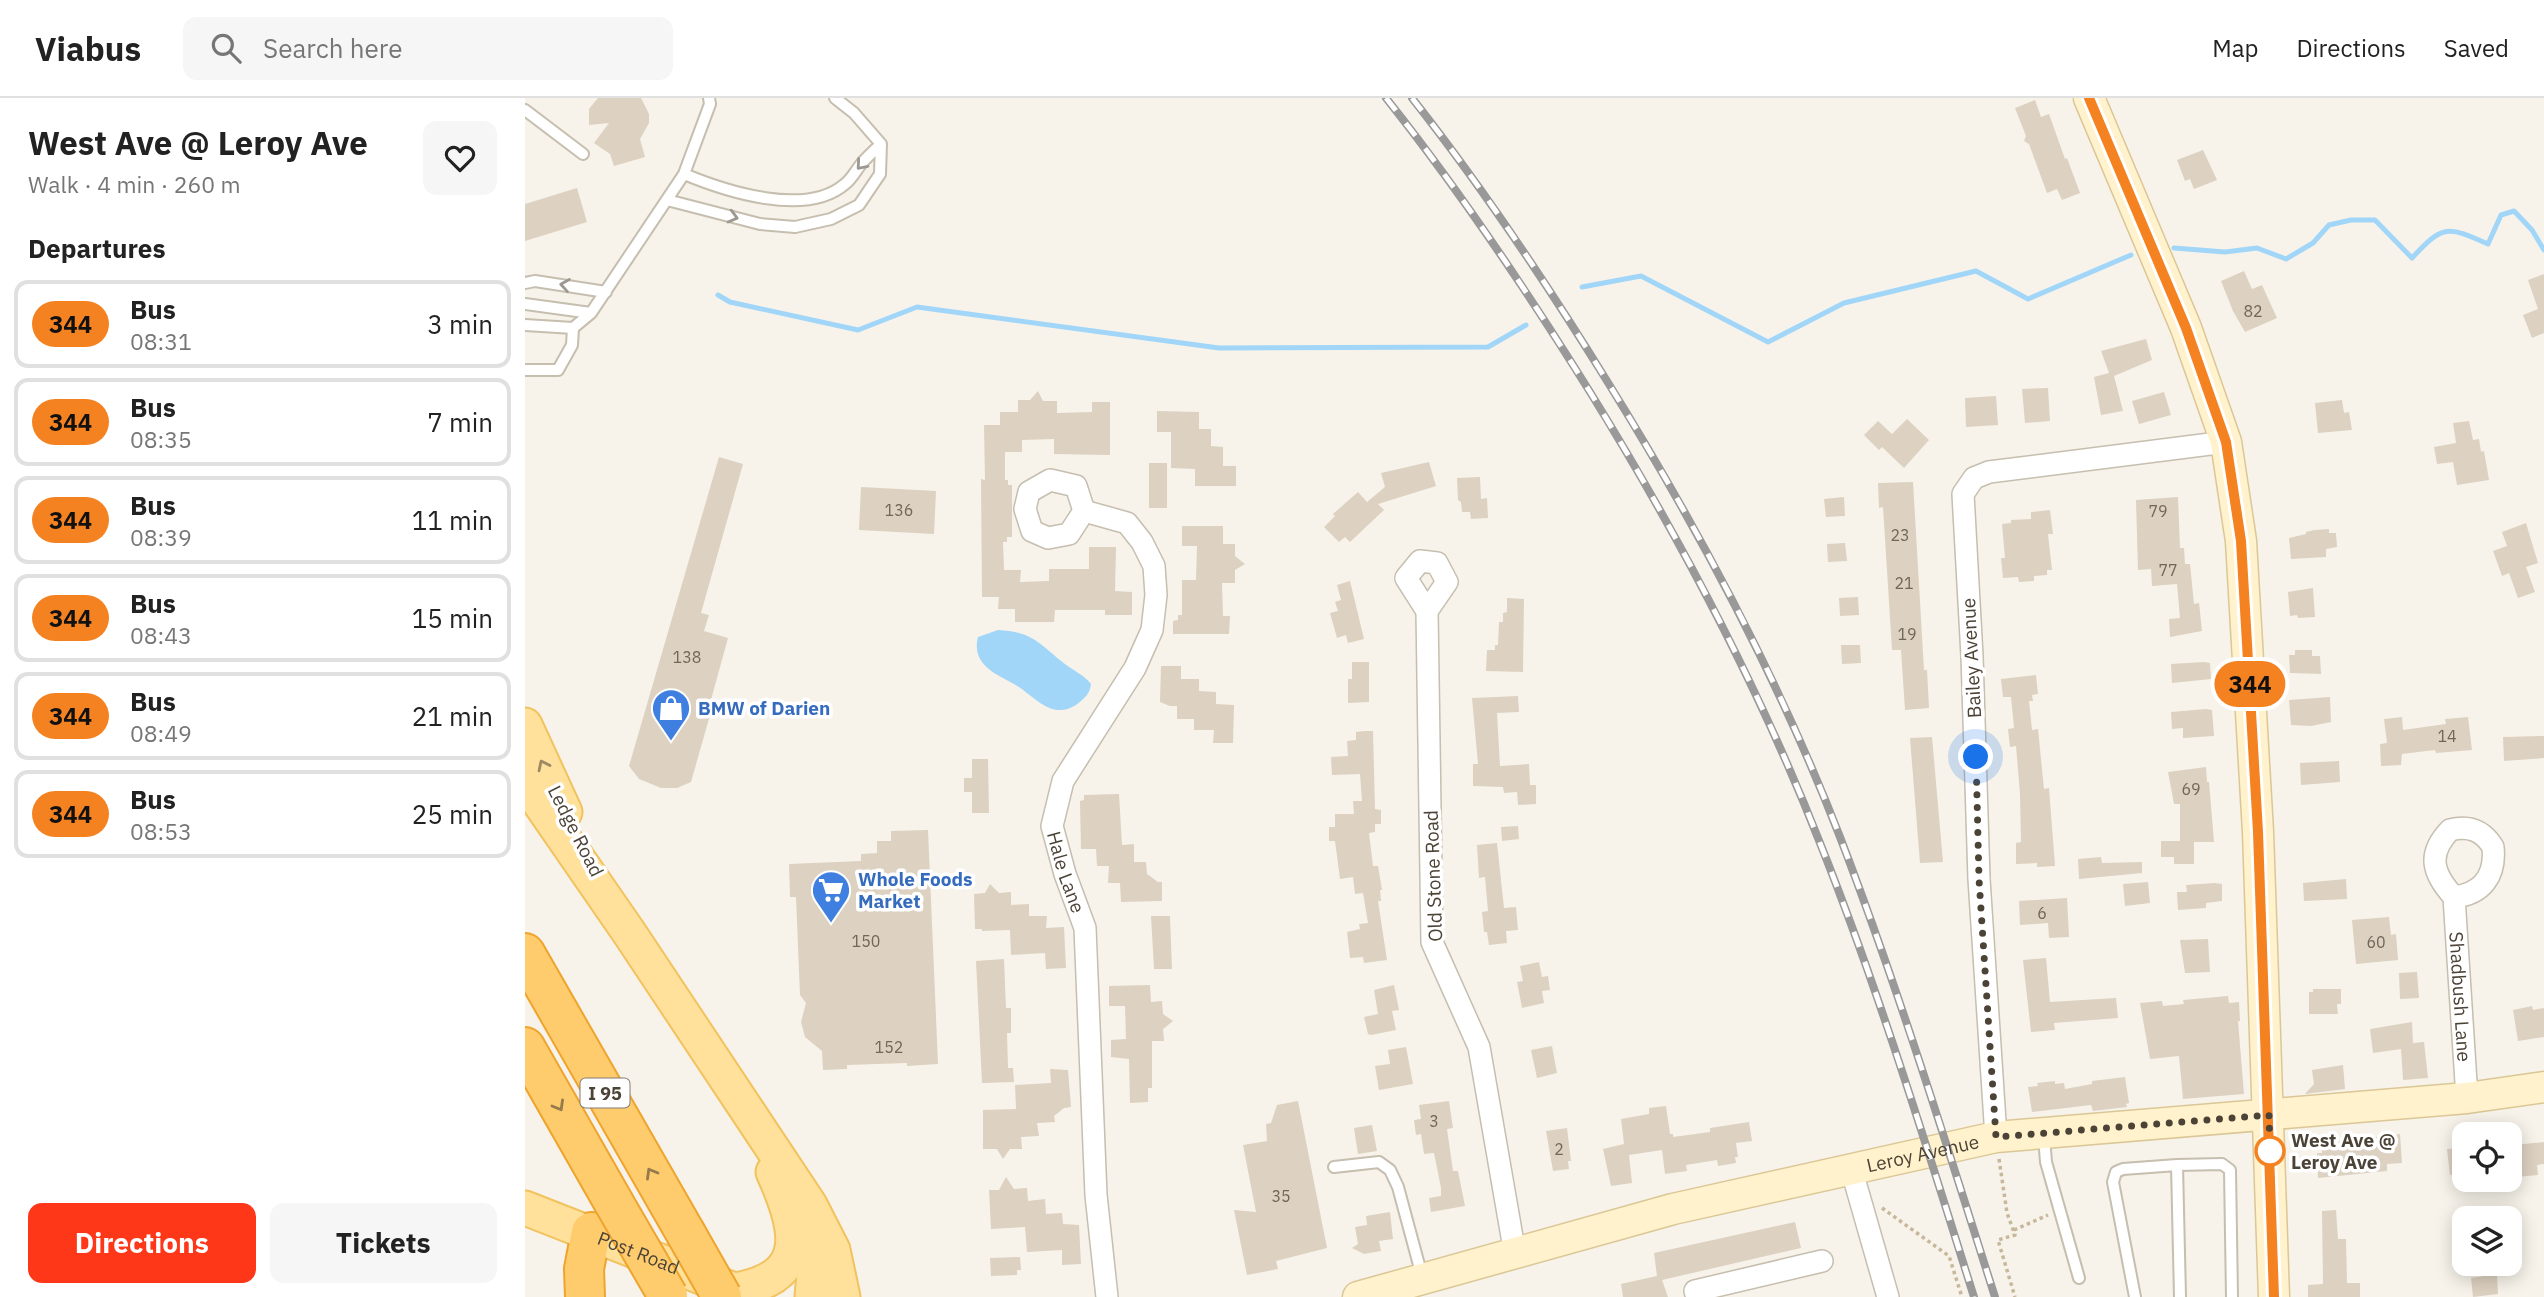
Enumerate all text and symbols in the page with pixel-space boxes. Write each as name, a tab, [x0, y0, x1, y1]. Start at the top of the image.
search box	[183, 17, 673, 80]
text: Viabus	[35, 27, 141, 70]
icon: search	[207, 29, 245, 67]
text: Search here	[263, 31, 402, 65]
text: Map	[2212, 32, 2258, 64]
text: Directions	[2296, 32, 2406, 64]
text: Saved	[2444, 32, 2509, 64]
text: West Ave @ Leroy Ave	[28, 121, 368, 164]
button: heart	[423, 121, 497, 195]
one-way arrow	[857, 156, 869, 169]
text: Walk · 4 min · 260 m	[28, 169, 241, 199]
one-way arrow	[727, 208, 739, 223]
text: Departures	[28, 231, 166, 265]
one-way arrow	[559, 278, 571, 293]
text: Bus	[130, 292, 176, 326]
house number: 82	[2243, 301, 2263, 321]
text: 3 min	[427, 307, 493, 341]
text: 344	[49, 308, 92, 340]
text: 08:31	[130, 326, 192, 356]
text: Bus	[130, 390, 176, 424]
text: 7 min	[427, 405, 493, 439]
text: 344	[49, 406, 92, 438]
text: 08:35	[130, 424, 192, 454]
text: Bus	[130, 488, 176, 522]
house number: 136	[885, 500, 913, 520]
house number: 79	[2148, 501, 2168, 521]
text: 11 min	[412, 503, 493, 537]
text: 344	[49, 504, 92, 536]
text: 08:39	[130, 522, 192, 552]
house number: 23	[1890, 525, 1910, 545]
house number: 77	[2158, 560, 2178, 580]
house number: 21	[1894, 573, 1914, 593]
text: Bus	[130, 586, 176, 620]
street label: Bailey Avenue	[1956, 597, 1986, 719]
text: 15 min	[412, 601, 493, 635]
text: 344	[49, 602, 92, 634]
text: 08:43	[130, 620, 192, 650]
house number: 19	[1897, 624, 1917, 644]
house number: 138	[673, 647, 701, 667]
line badge: 344	[2210, 661, 2290, 707]
text: 344	[2228, 668, 2272, 700]
text: Bus	[130, 684, 176, 718]
shop icon: BMW of Darien	[650, 687, 692, 742]
place label: BMW of Darien	[698, 696, 830, 720]
text: 21 min	[412, 699, 493, 733]
text: 344	[49, 700, 92, 732]
text: 08:49	[130, 718, 192, 748]
house number: 14	[2437, 726, 2457, 746]
your location	[1958, 739, 1993, 774]
one-way arrow	[537, 760, 551, 772]
house number: 69	[2181, 779, 2201, 799]
street label: Ledge Road	[543, 781, 609, 881]
text: Bus	[130, 782, 176, 816]
text: 25 min	[412, 797, 493, 831]
text: 344	[49, 798, 92, 830]
street label: Old Stone Road	[1419, 810, 1447, 942]
text: 08:53	[130, 816, 192, 846]
street label: Hale Lane	[1042, 828, 1090, 916]
place label: Whole Foods Market	[858, 867, 973, 913]
supermarket icon: Whole Foods Market	[810, 869, 852, 924]
house number: 6	[2037, 903, 2047, 923]
house number: 150	[852, 931, 880, 951]
street label: Shadbush Lane	[2444, 931, 2477, 1062]
house number: 60	[2366, 932, 2386, 952]
house number: 152	[875, 1037, 903, 1057]
road number: I 95	[581, 1078, 629, 1108]
one-way arrow	[551, 1099, 564, 1111]
house number: 3	[1429, 1111, 1439, 1131]
map controls	[2452, 1122, 2522, 1276]
button: locate	[2452, 1122, 2522, 1192]
place label: West Ave @ Leroy Ave	[2291, 1128, 2396, 1174]
street label: Leroy Avenue	[1864, 1129, 1981, 1178]
marker: West Ave @ Leroy Ave	[2255, 1136, 2285, 1166]
house number: 2	[1554, 1139, 1564, 1159]
one-way arrow	[647, 1168, 660, 1181]
house number: 35	[1271, 1186, 1291, 1206]
button: Directions	[28, 1203, 256, 1283]
button: Tickets	[270, 1203, 497, 1283]
button: layers	[2452, 1206, 2522, 1276]
street label: Post Road	[594, 1226, 683, 1279]

